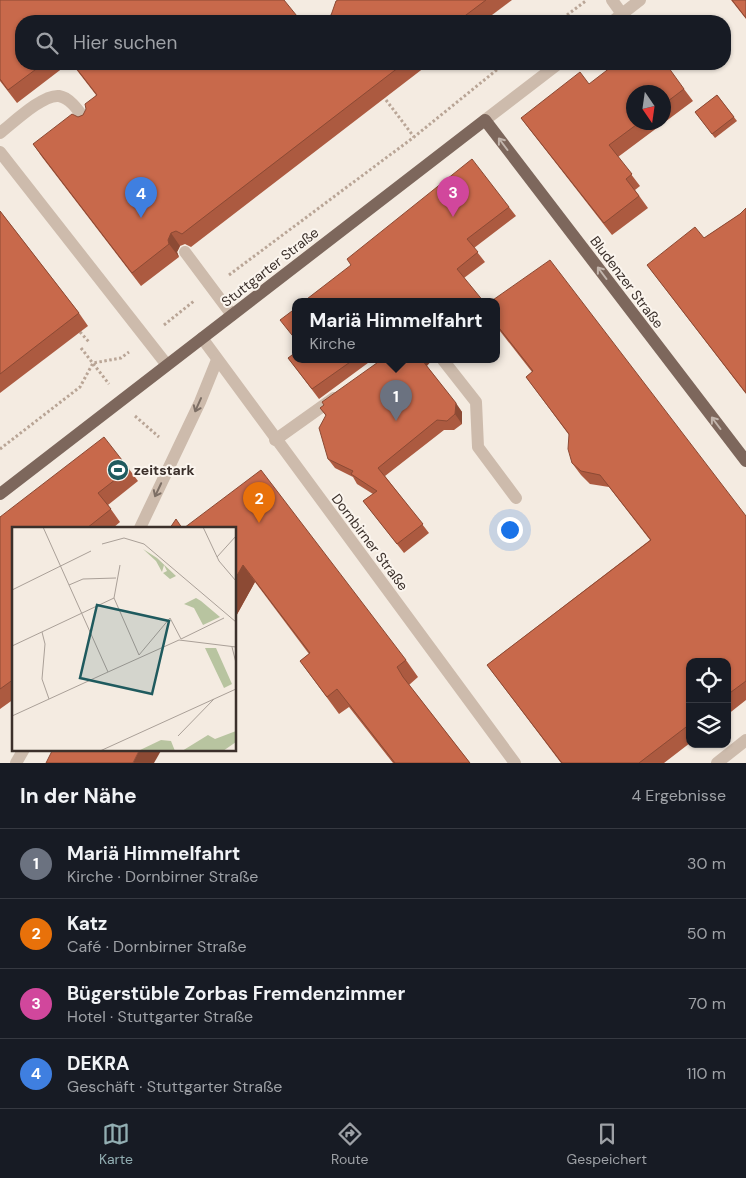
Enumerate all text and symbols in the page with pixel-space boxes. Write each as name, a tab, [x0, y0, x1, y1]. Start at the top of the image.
search box	[15, 15, 731, 70]
icon: search	[33, 29, 61, 57]
text: Hier suchen	[73, 30, 177, 55]
north arrow	[626, 85, 671, 130]
one-way arrow	[498, 138, 509, 151]
pin: 3	[437, 176, 469, 217]
pin: 4	[125, 177, 157, 218]
street label: Stuttgarter Straße	[218, 223, 322, 311]
street label: Bludenzer Straße	[586, 232, 668, 332]
one-way arrow	[597, 266, 607, 280]
popup	[292, 298, 500, 363]
text: Mariä Himmelfahrt	[309, 308, 483, 333]
text: Kirche	[309, 333, 356, 354]
pin: 1	[380, 380, 412, 421]
one-way arrow	[193, 397, 203, 412]
one-way arrow	[711, 417, 722, 430]
sports icon: zeitstark	[106, 458, 130, 482]
place label: zeitstark	[134, 461, 195, 479]
one-way arrow	[153, 482, 163, 497]
pin: 2	[243, 482, 275, 523]
street label: Dornbirner Straße	[328, 490, 412, 594]
your location	[497, 517, 523, 543]
inset map	[12, 527, 236, 750]
map controls	[686, 658, 731, 748]
button: locate	[686, 658, 731, 703]
button: layers	[686, 703, 731, 748]
text: In der Nähe	[20, 782, 137, 810]
text: 4 Ergebnisse	[631, 785, 726, 806]
text: Mariä Himmelfahrt	[67, 841, 240, 866]
text: 1	[33, 853, 39, 874]
text: 30 m	[687, 853, 726, 874]
text: Kirche · Dornbirner Straße	[67, 866, 258, 887]
text: Katz	[67, 911, 107, 936]
text: 2	[31, 923, 41, 944]
text: 50 m	[687, 923, 726, 944]
text: Café · Dornbirner Straße	[67, 936, 247, 957]
text: Bügerstüble Zorbas Fremdenzimmer	[67, 981, 405, 1006]
text: 3	[31, 993, 41, 1014]
text: 70 m	[688, 993, 726, 1014]
text: Hotel · Stuttgarter Straße	[67, 1006, 253, 1027]
text: DEKRA	[67, 1051, 129, 1076]
text: 4	[31, 1063, 41, 1084]
text: 110 m	[687, 1063, 726, 1084]
text: Geschäft · Stuttgarter Straße	[67, 1076, 282, 1097]
tab: Karte	[99, 1120, 133, 1168]
tab: Route	[331, 1120, 369, 1168]
tab: Gespeichert	[567, 1120, 647, 1168]

